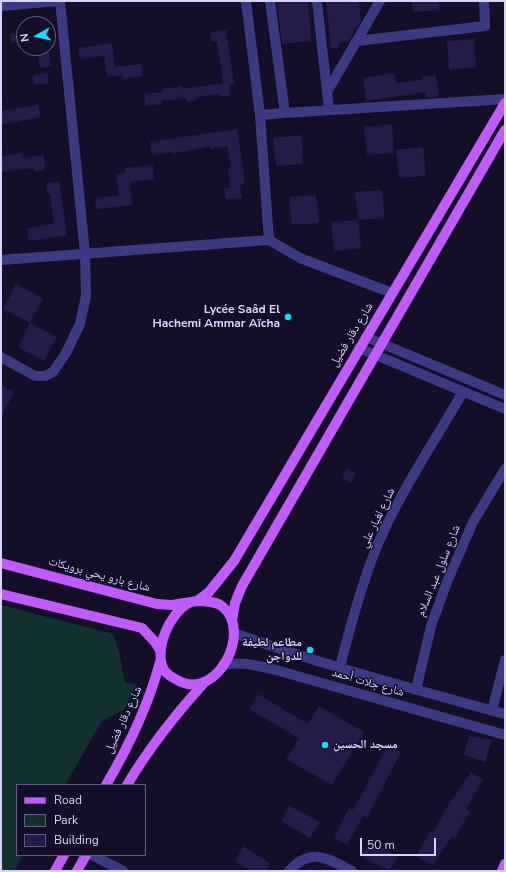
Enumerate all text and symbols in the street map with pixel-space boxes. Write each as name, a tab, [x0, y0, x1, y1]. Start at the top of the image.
north arrow	[16, 16, 56, 56]
text: N	[17, 32, 33, 43]
street label: شارع دقار فضيل	[327, 300, 377, 370]
place label: Lycée Saâd El Hachemi Ammar Aïcha	[152, 303, 280, 331]
marker: Lycée Saâd El Hachemi Ammar Aïcha	[283, 312, 293, 322]
street label: شارع لغبار علي	[357, 486, 399, 550]
street label: شارع سلول عبد السلام	[414, 523, 464, 619]
street label: شارع بارو يحي برويكات	[47, 554, 151, 596]
place label: مطاعم لطيفة للدواجن	[242, 636, 302, 664]
marker: مطاعم لطيفة للدواجن	[305, 645, 315, 655]
street label: شارع جلات أحمد	[330, 666, 406, 700]
street label: شارع دقار فضيل	[102, 684, 146, 756]
place label: مسجد الحسين	[333, 738, 398, 752]
marker: مسجد الحسين	[320, 740, 330, 750]
legend	[16, 784, 146, 856]
text: Road	[54, 792, 82, 808]
text: Park	[54, 812, 78, 828]
scale bar	[362, 830, 438, 856]
text: Building	[54, 832, 99, 848]
text: 50 m	[367, 837, 395, 853]

